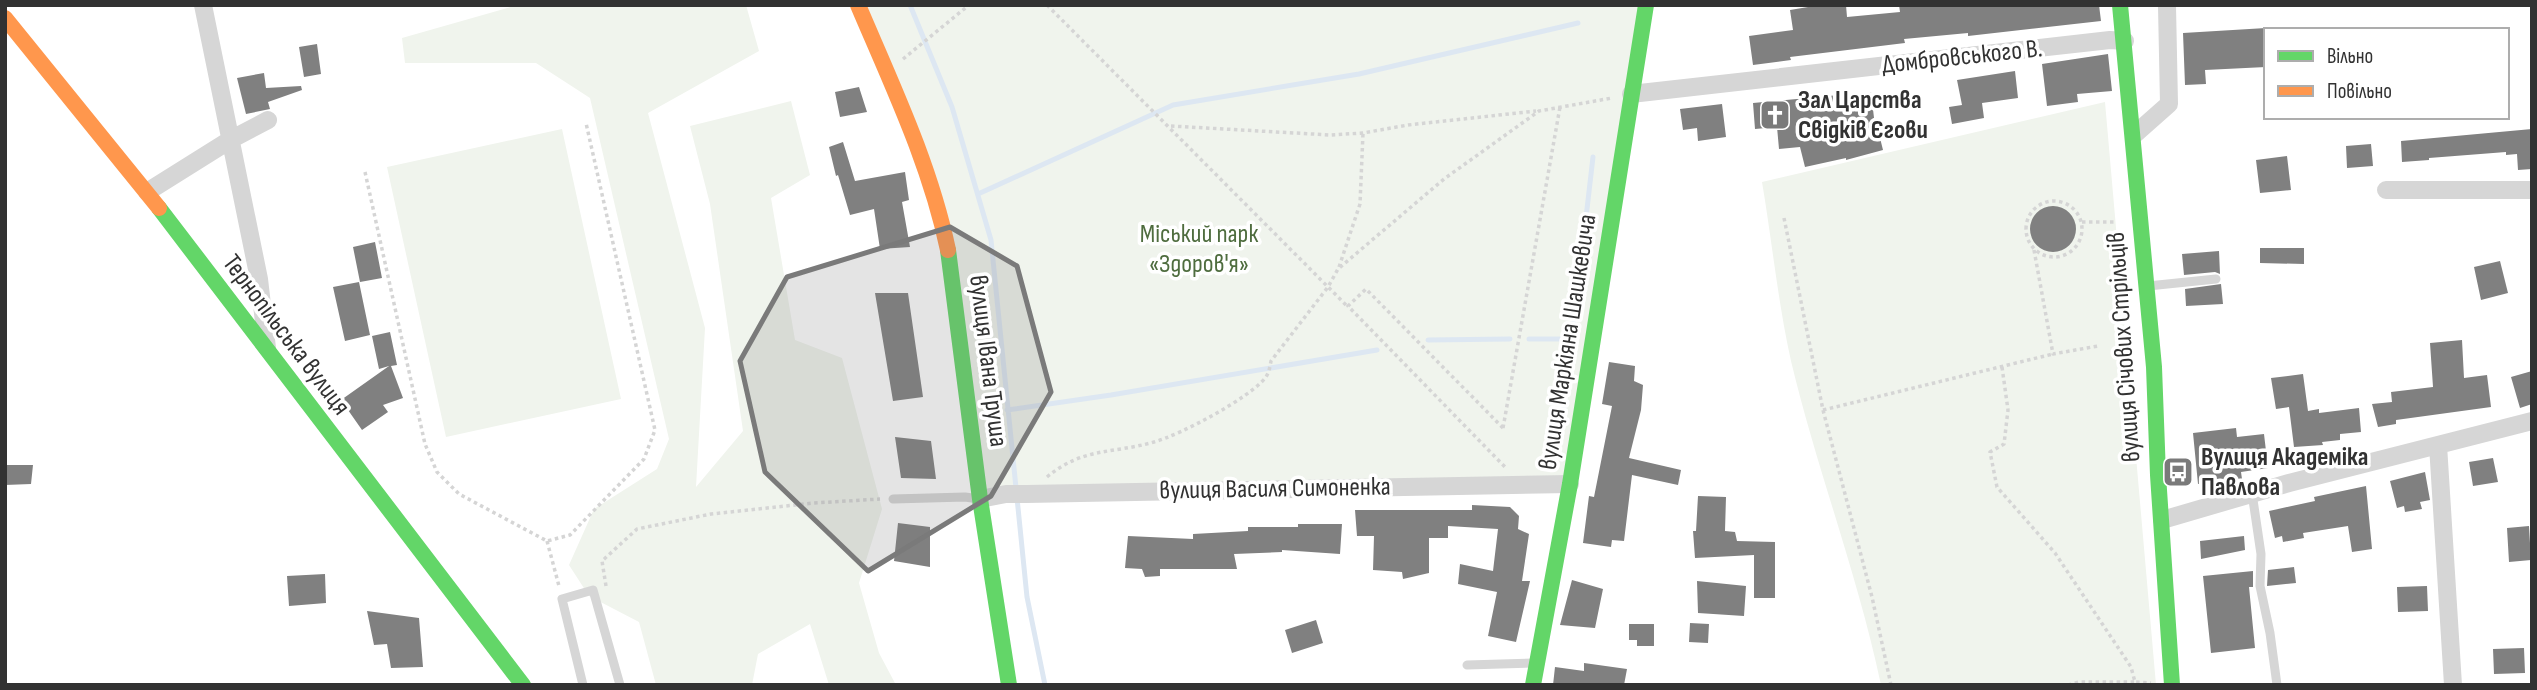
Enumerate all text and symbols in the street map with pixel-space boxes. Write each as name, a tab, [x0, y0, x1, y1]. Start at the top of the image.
legend	[2264, 28, 2509, 119]
street label: Домбровського В.	[1880, 33, 2044, 81]
text: Вільно	[2327, 44, 2373, 69]
text: Повільно	[2327, 79, 2392, 104]
place label: Зал Царства Свідків Єгови	[1798, 85, 1928, 146]
church icon: Зал Царства Свідків Єгови	[1758, 98, 1792, 132]
street label: вулиця Маркіяна Шашкевича	[1532, 212, 1604, 472]
park label: Міський парк «Здоров'я»	[1140, 219, 1258, 280]
street label: вулиця Січових Стрільців	[2100, 231, 2148, 463]
street label: Тернопільська вулиця	[216, 249, 356, 421]
street label: вулиця Івана Труша	[962, 273, 1014, 449]
place label: Вулиця Академіка Павлова	[2201, 442, 2368, 503]
bus stop icon: Вулиця Академіка Павлова	[2161, 455, 2195, 489]
street label: вулиця Василя Симоненка	[1159, 471, 1391, 507]

